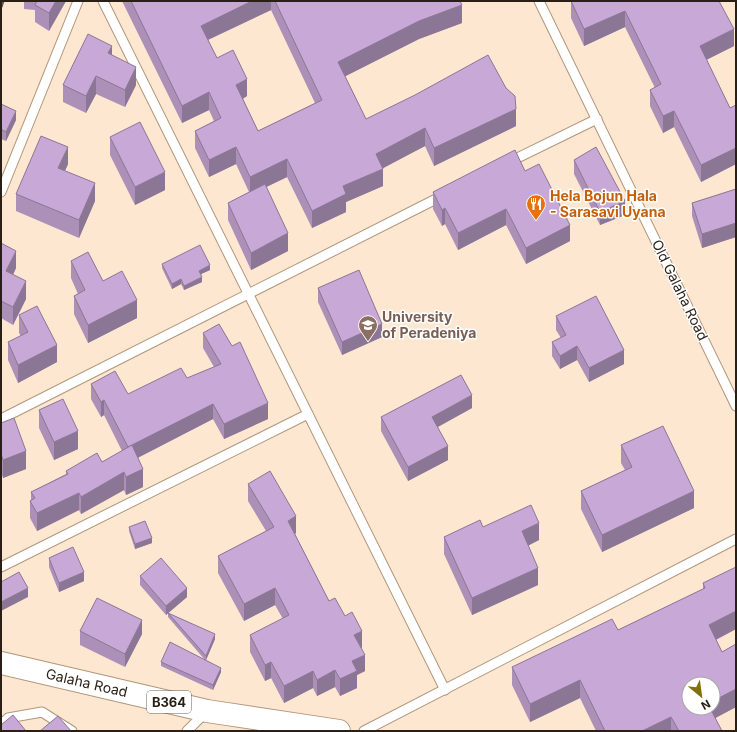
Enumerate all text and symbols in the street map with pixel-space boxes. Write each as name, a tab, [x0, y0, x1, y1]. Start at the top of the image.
place label: Hela Bojun Hala - Sarasavi Uyana	[550, 187, 666, 220]
restaurant icon: Hela Bojun Hala - Sarasavi Uyana	[525, 193, 547, 221]
street label: Old Galaha Road	[649, 237, 712, 343]
place label: University of Peradeniya	[382, 308, 477, 341]
school or university icon: University of Peradeniya	[357, 314, 379, 342]
street label: Galaha Road	[44, 665, 129, 700]
north arrow	[681, 676, 721, 716]
road number: B364	[147, 691, 191, 713]
text: N	[699, 697, 713, 713]

